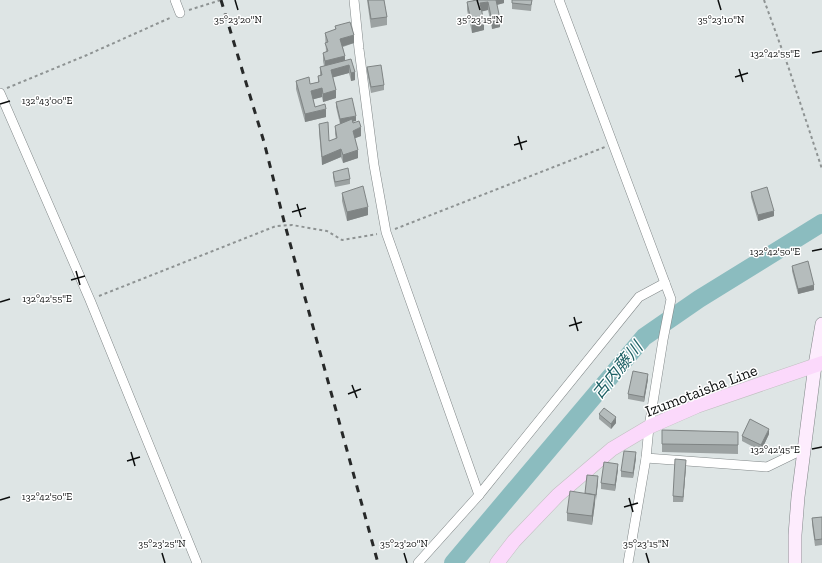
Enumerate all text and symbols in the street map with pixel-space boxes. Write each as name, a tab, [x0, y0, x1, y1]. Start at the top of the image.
text: 35°23'20"N	[214, 14, 263, 26]
text: 35°23'15"N	[457, 14, 504, 26]
text: 35°23'10"N	[698, 14, 745, 26]
text: 132°42'55"E	[750, 48, 800, 60]
text: 132°43'00"E	[22, 95, 72, 107]
text: 132°42'50"E	[750, 246, 800, 258]
text: 132°42'55"E	[22, 293, 72, 305]
water label: 古内藤川	[587, 336, 648, 402]
street label: Izumotaisha Line	[642, 360, 760, 421]
text: 132°42'45"E	[750, 444, 800, 456]
text: 132°42'50"E	[22, 491, 72, 503]
text: 35°23'25"N	[138, 538, 186, 550]
text: 35°23'20"N	[380, 538, 429, 550]
text: 35°23'15"N	[623, 538, 670, 550]

